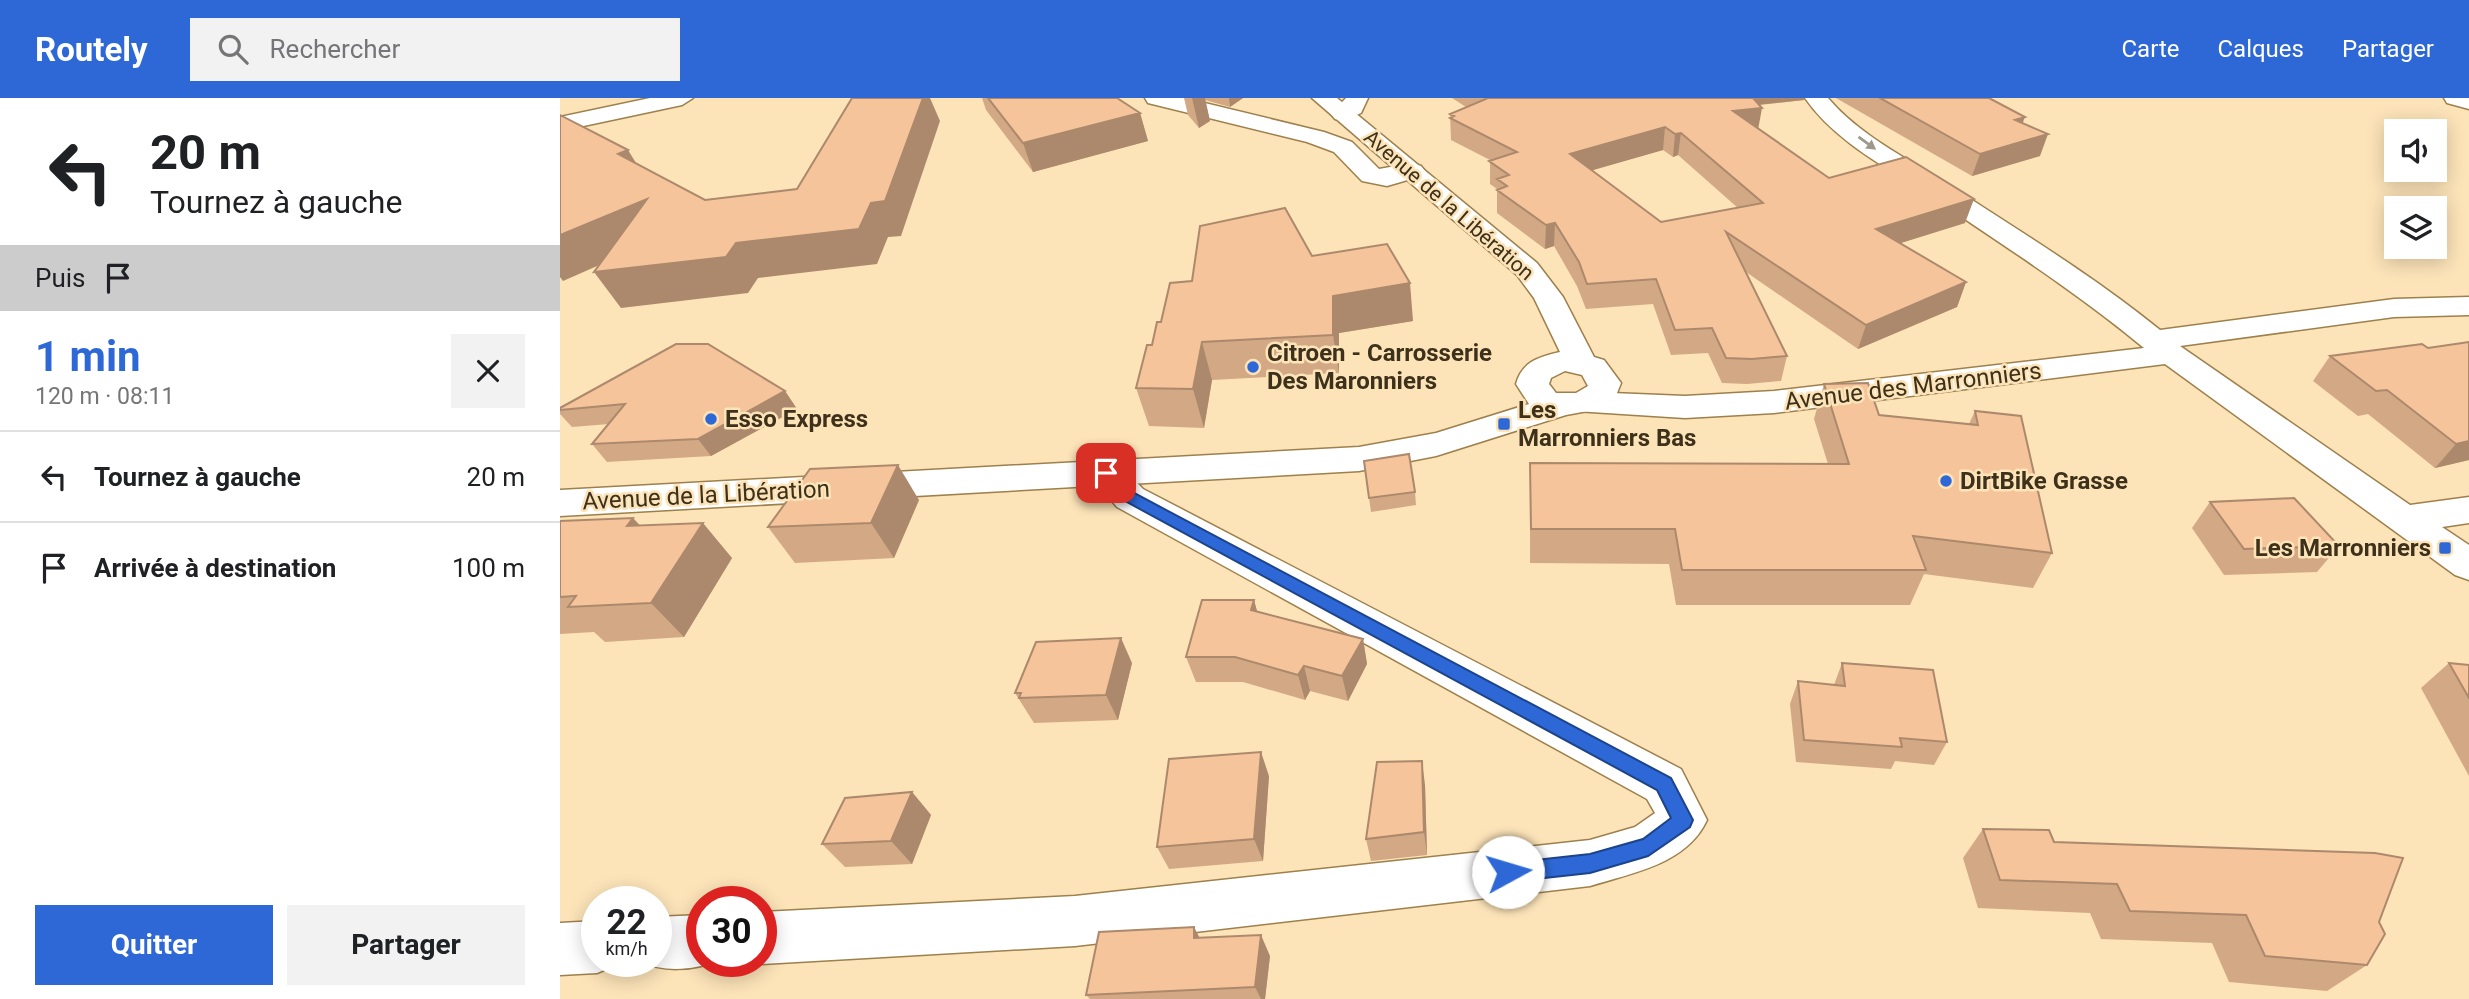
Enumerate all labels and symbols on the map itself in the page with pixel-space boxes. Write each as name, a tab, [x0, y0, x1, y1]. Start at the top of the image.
street label: Avenue de la Libération	[1359, 125, 1539, 285]
one-way arrow	[1858, 136, 1876, 150]
place label: Citroen - Carrosserie Des Maronniers	[1267, 339, 1492, 395]
street label: Avenue des Marronniers	[1783, 356, 2043, 416]
marker: Citroen - Carrosserie Des Maronniers	[1245, 359, 1261, 375]
place label: Les Marronniers Bas	[1518, 396, 1696, 452]
place label: Esso Express	[725, 405, 868, 433]
marker: Esso Express	[703, 411, 719, 427]
marker: Les Marronniers Bas	[1496, 416, 1512, 432]
pin	[1076, 443, 1136, 503]
place label: DirtBike Grasse	[1960, 467, 2128, 495]
marker: DirtBike Grasse	[1938, 473, 1954, 489]
street label: Avenue de la Libération	[582, 475, 830, 515]
place label: Les Marronniers	[2255, 534, 2431, 562]
marker: Les Marronniers	[2437, 540, 2453, 556]
position arrow	[1471, 835, 1545, 909]
speed limit sign: 30	[686, 886, 777, 977]

